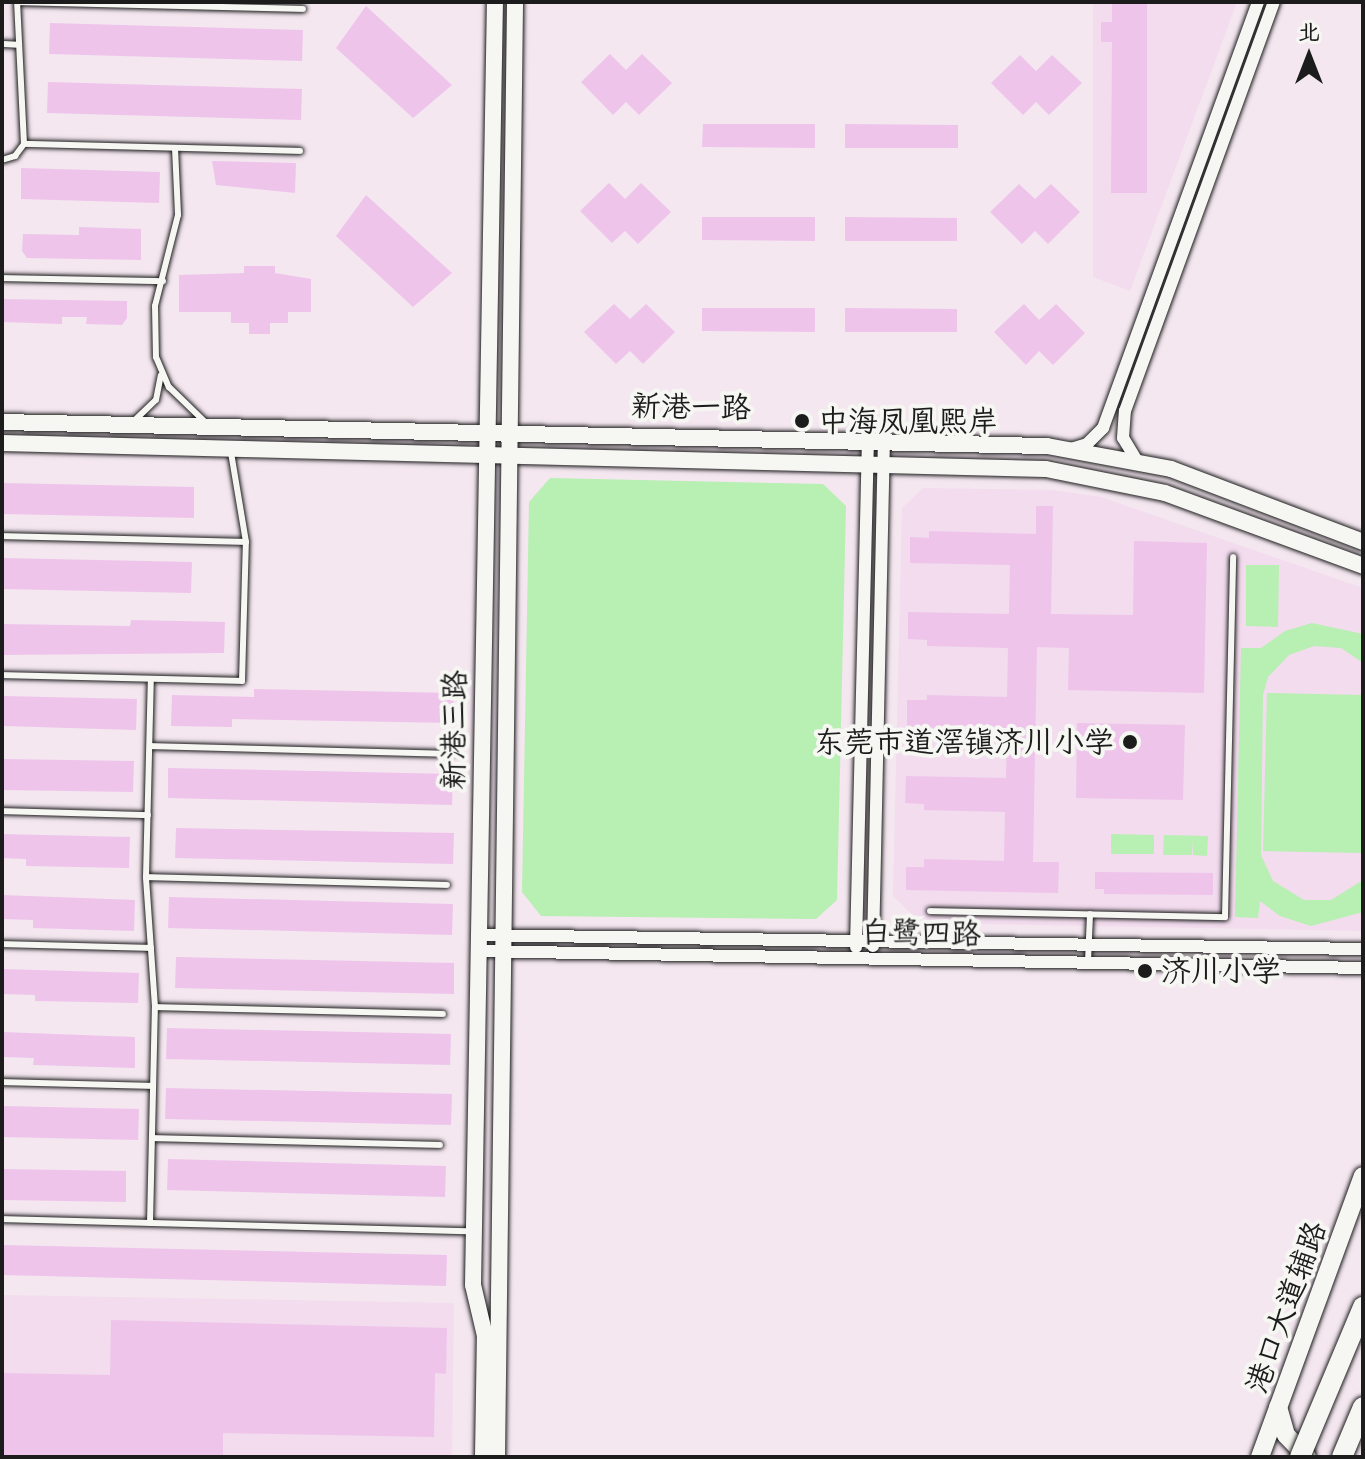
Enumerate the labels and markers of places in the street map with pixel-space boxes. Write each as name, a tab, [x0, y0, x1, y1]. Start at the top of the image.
place label: 中海凤凰熙岸	[818, 403, 998, 439]
marker: 中海凤凰熙岸	[793, 412, 811, 430]
place label: 东莞市道滘镇济川小学	[814, 724, 1114, 760]
marker: 东莞市道滘镇济川小学	[1121, 733, 1139, 751]
place label: 济川小学	[1161, 953, 1281, 989]
marker: 济川小学	[1136, 962, 1154, 980]

